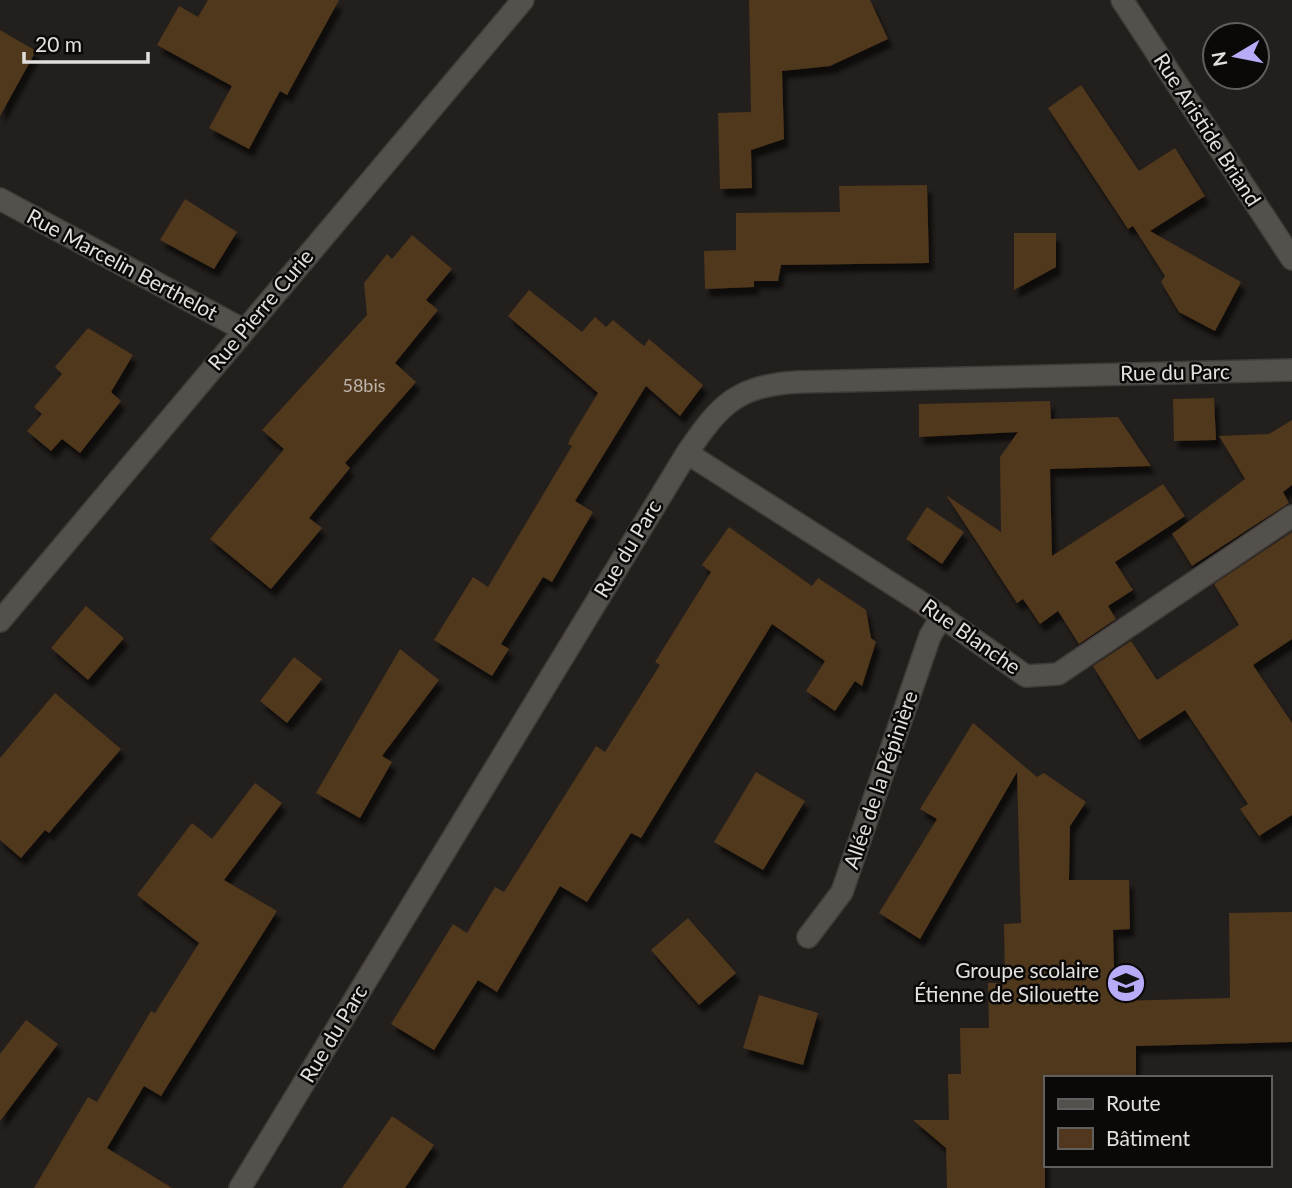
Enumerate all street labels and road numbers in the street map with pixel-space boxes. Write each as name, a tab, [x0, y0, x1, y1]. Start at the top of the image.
street label: Rue Aristide Briand	[1150, 48, 1267, 210]
street label: Rue Marcelin Berthelot	[23, 203, 223, 325]
street label: Rue Pierre Curie	[202, 243, 318, 375]
street label: Rue du Parc	[1120, 358, 1230, 385]
street label: Rue du Parc	[588, 495, 666, 602]
street label: Rue Blanche	[918, 593, 1026, 679]
street label: Allée de la Pépinière	[837, 687, 922, 872]
street label: Rue du Parc	[294, 980, 372, 1087]

